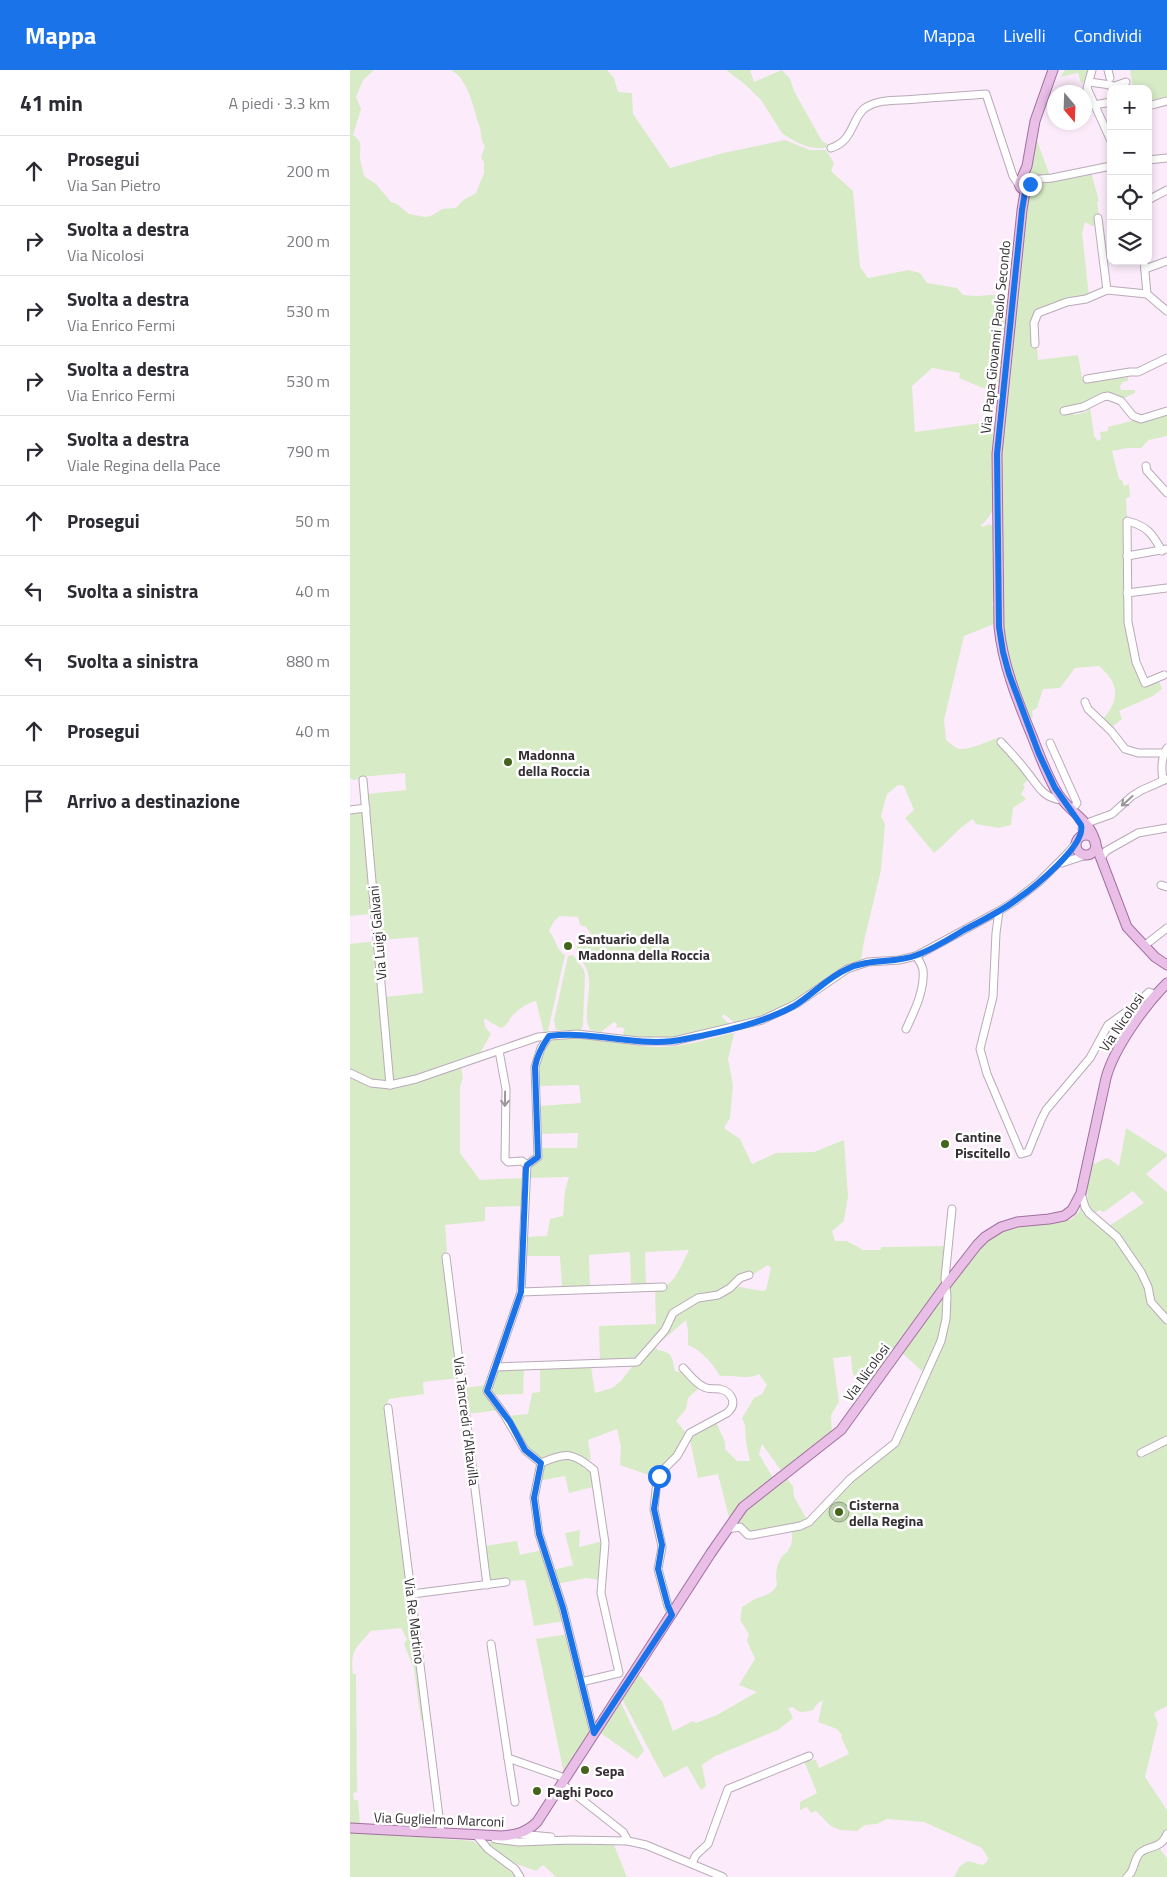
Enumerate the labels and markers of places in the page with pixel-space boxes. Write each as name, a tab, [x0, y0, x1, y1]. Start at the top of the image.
place label: Madonna della Roccia	[518, 744, 590, 781]
marker: Madonna della Roccia	[502, 756, 514, 768]
place label: Santuario della Madonna della Roccia	[578, 928, 710, 965]
marker: Santuario della Madonna della Roccia	[562, 940, 574, 952]
place label: Cantine Piscitello	[955, 1126, 1011, 1163]
marker: Cantine Piscitello	[939, 1138, 951, 1150]
place label: Cisterna della Regina	[849, 1494, 923, 1531]
marker: Cisterna della Regina	[833, 1506, 845, 1518]
place label: Sepa	[595, 1760, 625, 1781]
marker: Sepa	[579, 1764, 591, 1776]
place label: Paghi Poco	[547, 1781, 614, 1802]
marker: Paghi Poco	[531, 1785, 543, 1797]

